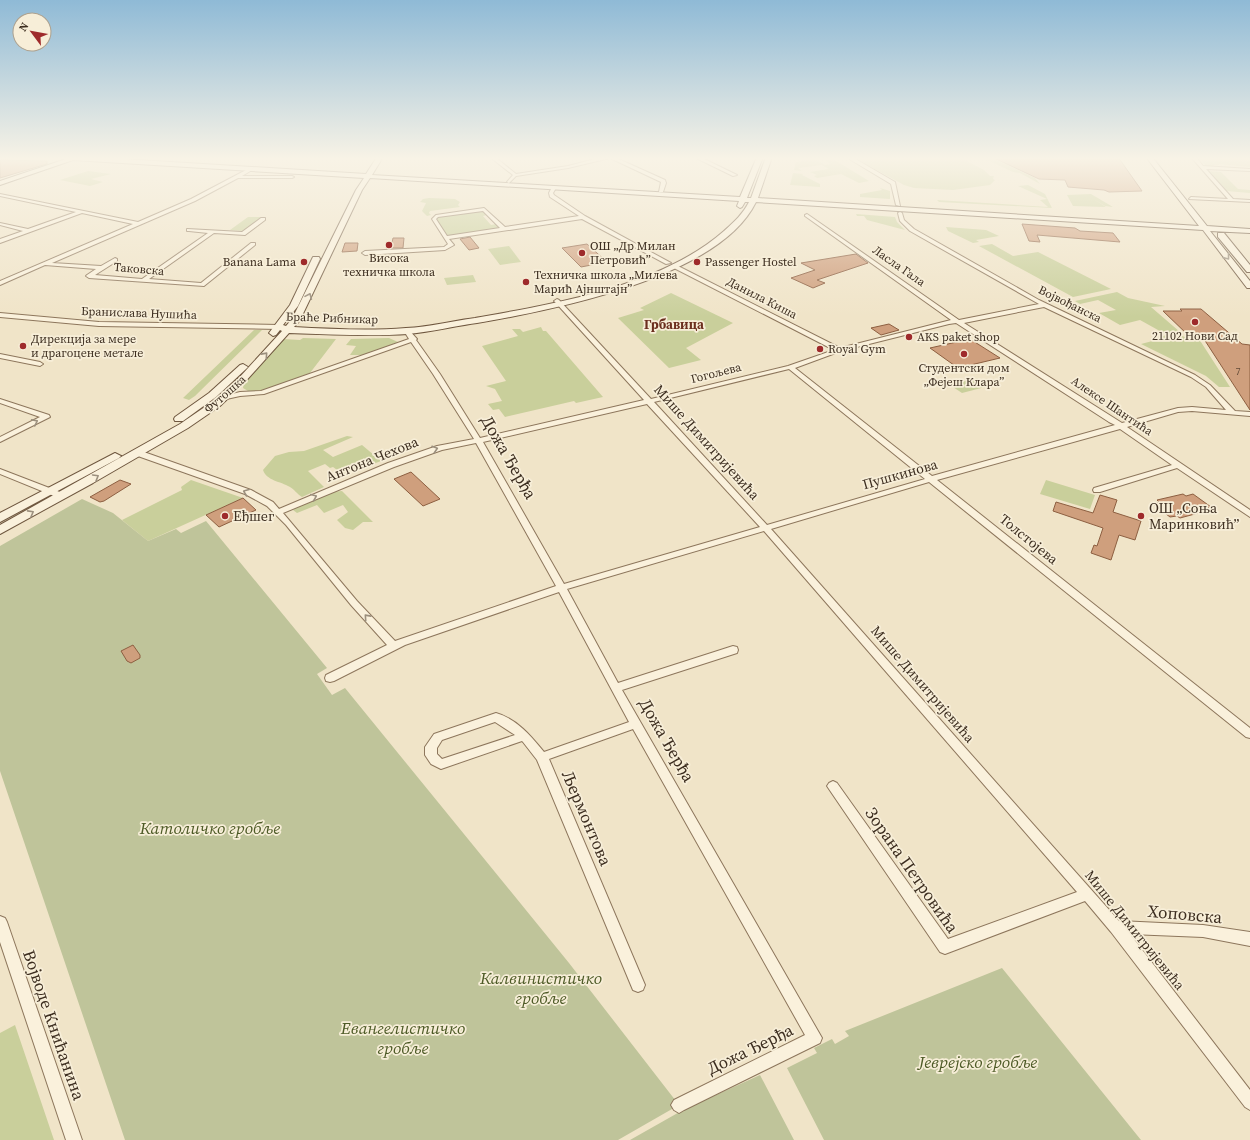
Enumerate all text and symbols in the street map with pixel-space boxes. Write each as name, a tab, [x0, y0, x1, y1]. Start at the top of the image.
north arrow	[12, 12, 52, 52]
text: N	[15, 20, 32, 34]
place label: ОШ „Др Милан Петровић”	[590, 238, 676, 268]
marker: Висока техничка школа	[384, 240, 394, 250]
street label: Ласла Гала	[869, 242, 929, 291]
marker: ОШ „Др Милан Петровић”	[577, 248, 587, 258]
place label: Висока техничка школа	[343, 250, 436, 280]
one-way arrow	[1222, 253, 1229, 260]
place label: Banana Lama	[223, 254, 297, 270]
place label: Passenger Hostel	[705, 254, 797, 270]
marker: Banana Lama	[299, 257, 309, 267]
marker: Passenger Hostel	[692, 257, 702, 267]
street label: Таковска	[113, 259, 166, 279]
place label: Техничка школа „Милева Марић Ајнштајн”	[534, 267, 679, 297]
street label: Данила Киша	[724, 273, 801, 323]
marker: Техничка школа „Милева Марић Ајнштајн”	[521, 277, 531, 287]
street label: Војвођанска	[1036, 282, 1105, 327]
one-way arrow	[304, 293, 312, 300]
street label: Бранислава Нушића	[81, 303, 198, 323]
street label: Браће Рибникар	[286, 308, 378, 328]
district label: Грбавица	[644, 316, 704, 333]
marker: 21102 Нови Сад	[1190, 317, 1200, 327]
place label: 21102 Нови Сад	[1152, 328, 1238, 344]
place label: AKS paket shop	[917, 329, 1000, 345]
place label: Дирекција за мере и драгоцене метале	[31, 331, 143, 361]
marker: AKS paket shop	[904, 332, 914, 342]
marker: Дирекција за мере и драгоцене метале	[18, 341, 28, 351]
place label: Royal Gym	[828, 341, 886, 357]
marker: Royal Gym	[815, 344, 825, 354]
marker: Студентски дом „Фејеш Клара”	[959, 349, 969, 359]
one-way arrow	[260, 353, 267, 360]
street label: Гогољева	[689, 359, 744, 387]
place label: Студентски дом „Фејеш Клара”	[918, 360, 1010, 390]
house number: 7	[1236, 365, 1241, 378]
street label: Футошка	[201, 371, 250, 417]
street label: Алексе Шантића	[1068, 373, 1157, 440]
street label: Мише Димитријевића	[650, 380, 765, 505]
street label: Дожа Ђерђа	[475, 411, 543, 504]
one-way arrow	[30, 420, 38, 427]
street label: Антона Чехова	[323, 431, 422, 487]
one-way arrow	[432, 446, 439, 454]
street label: Пушкинова	[860, 454, 941, 494]
one-way arrow	[92, 475, 99, 482]
one-way arrow	[242, 488, 249, 496]
one-way arrow	[310, 494, 318, 502]
place label: ОШ „Соња Маринковић”	[1149, 498, 1240, 534]
place label: Еђшег	[233, 506, 274, 526]
street label: Толстојева	[995, 509, 1063, 569]
one-way arrow	[27, 510, 34, 518]
marker: Еђшег	[220, 511, 230, 521]
marker: ОШ „Соња Маринковић”	[1136, 511, 1146, 521]
one-way arrow	[365, 615, 372, 622]
street label: Мише Димитријевића	[866, 621, 980, 748]
street label: Дожа Ђерђа	[633, 694, 701, 787]
street label: Љермонтова	[556, 766, 618, 870]
street label: Зорана Петровића	[860, 802, 965, 938]
park label: Католичко гробље	[139, 816, 280, 840]
street label: Мише Димитријевића	[1080, 866, 1190, 995]
street label: Хоповска	[1147, 899, 1224, 929]
street label: Војводе Книћанина	[17, 947, 91, 1104]
park label: Калвинистичко гробље	[479, 966, 602, 1010]
park label: Евангелистичко гробље	[340, 1016, 465, 1060]
street label: Дожа Ђерђа	[703, 1018, 798, 1080]
park label: Јеврејско гробље	[917, 1050, 1037, 1074]

